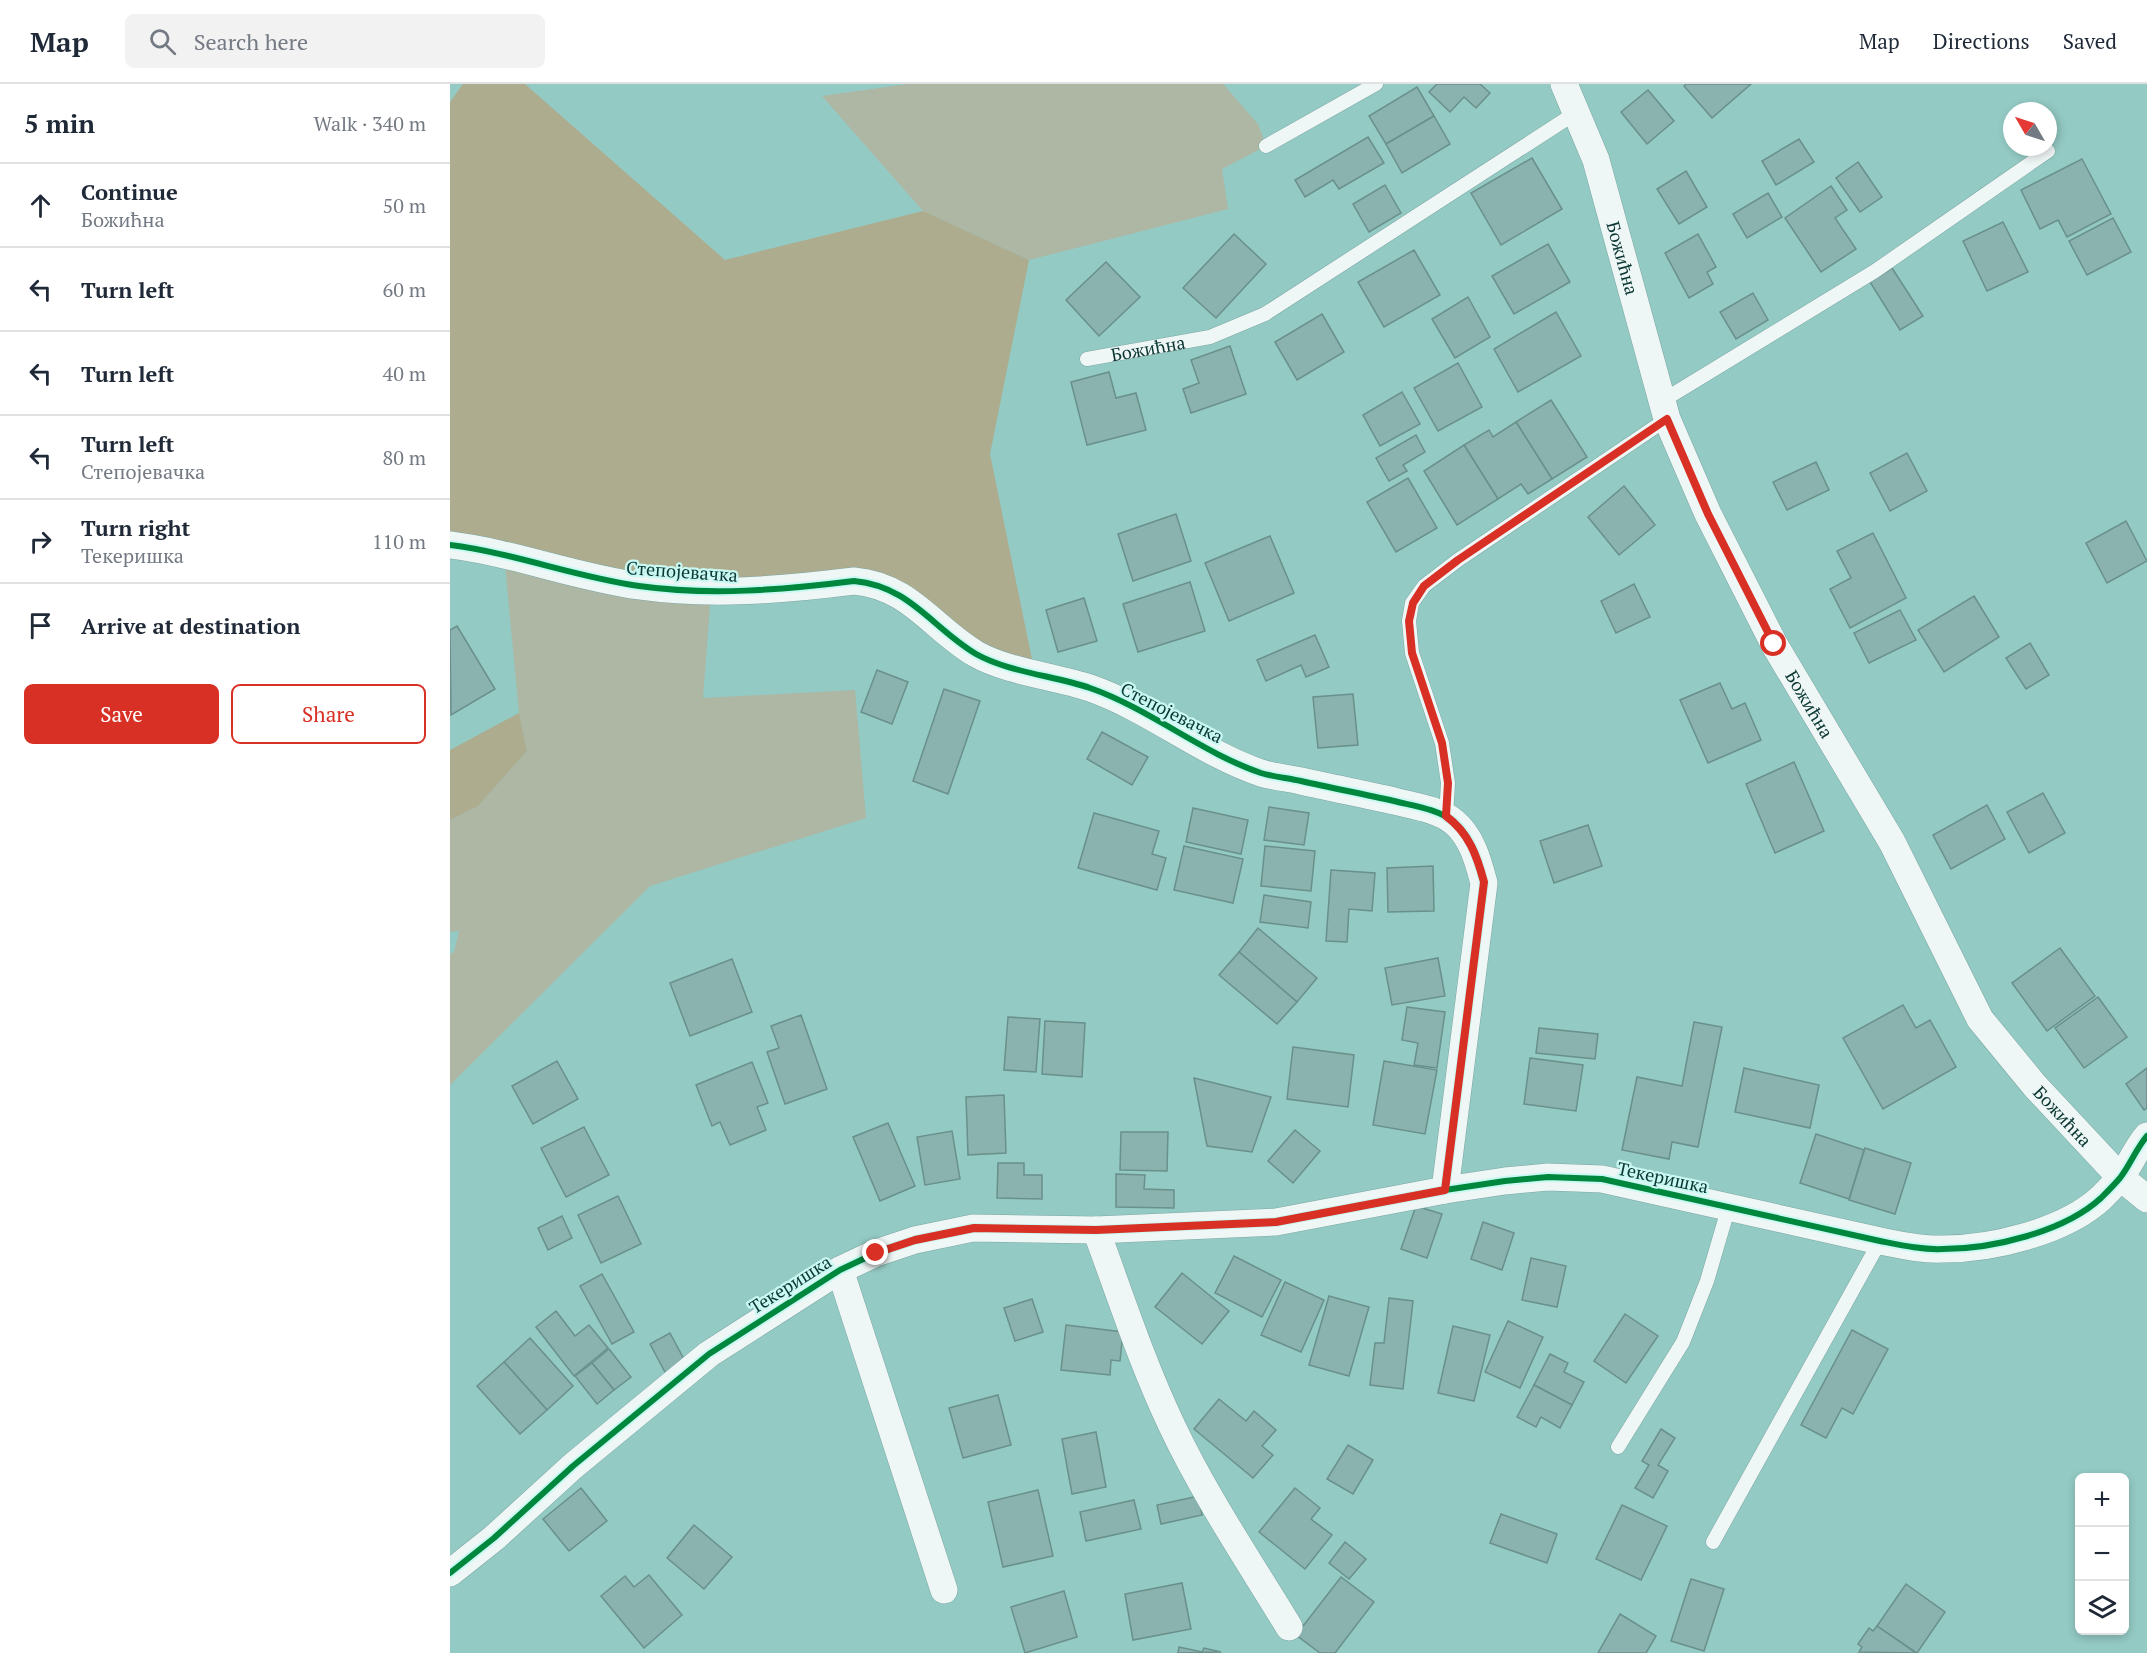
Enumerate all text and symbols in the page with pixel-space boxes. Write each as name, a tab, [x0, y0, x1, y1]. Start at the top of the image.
search box	[125, 14, 545, 68]
text: Map	[30, 23, 89, 60]
icon: search	[146, 25, 179, 58]
text: Search here	[194, 27, 308, 56]
text: Map	[1859, 27, 1900, 55]
text: Directions	[1933, 27, 2030, 55]
text: Saved	[2063, 27, 2117, 55]
north arrow	[2003, 102, 2057, 156]
text: 5 min	[24, 106, 95, 140]
text: Walk · 340 m	[314, 110, 426, 137]
text: Continue	[81, 177, 178, 206]
icon: ahead	[24, 189, 57, 222]
text: 50 m	[383, 192, 426, 219]
text: Божићна	[81, 206, 165, 233]
street label: Божићна	[1601, 218, 1644, 297]
icon: left	[24, 273, 57, 306]
text: Turn left	[81, 275, 174, 304]
text: 60 m	[383, 276, 426, 303]
street label: Божићна	[1109, 330, 1187, 367]
icon: left	[24, 357, 57, 390]
text: Turn left	[81, 359, 174, 388]
text: 40 m	[383, 360, 426, 387]
text: Turn left	[81, 429, 174, 458]
icon: left	[24, 441, 57, 474]
text: 80 m	[383, 444, 426, 471]
text: Степојевачка	[81, 458, 205, 485]
text: Turn right	[81, 513, 190, 542]
icon: right	[24, 525, 57, 558]
text: 110 m	[372, 528, 426, 555]
text: Текеришка	[81, 542, 184, 569]
street label: Степојевачка	[625, 555, 739, 587]
icon: arrive	[24, 609, 57, 642]
text: Arrive at destination	[81, 611, 300, 640]
route start	[1760, 630, 1786, 656]
street label: Божићна	[1780, 665, 1839, 742]
street label: Степојевачка	[1117, 676, 1227, 748]
button: Save	[24, 684, 219, 744]
button: Share	[231, 684, 426, 744]
street label: Божићна	[2028, 1080, 2097, 1152]
street label: Текеришка	[1615, 1156, 1711, 1198]
route end	[862, 1239, 888, 1265]
street label: Текеришка	[744, 1249, 836, 1319]
map controls	[2075, 1473, 2129, 1635]
button: +	[2075, 1473, 2129, 1527]
button: −	[2075, 1527, 2129, 1581]
button: layers	[2075, 1581, 2129, 1635]

